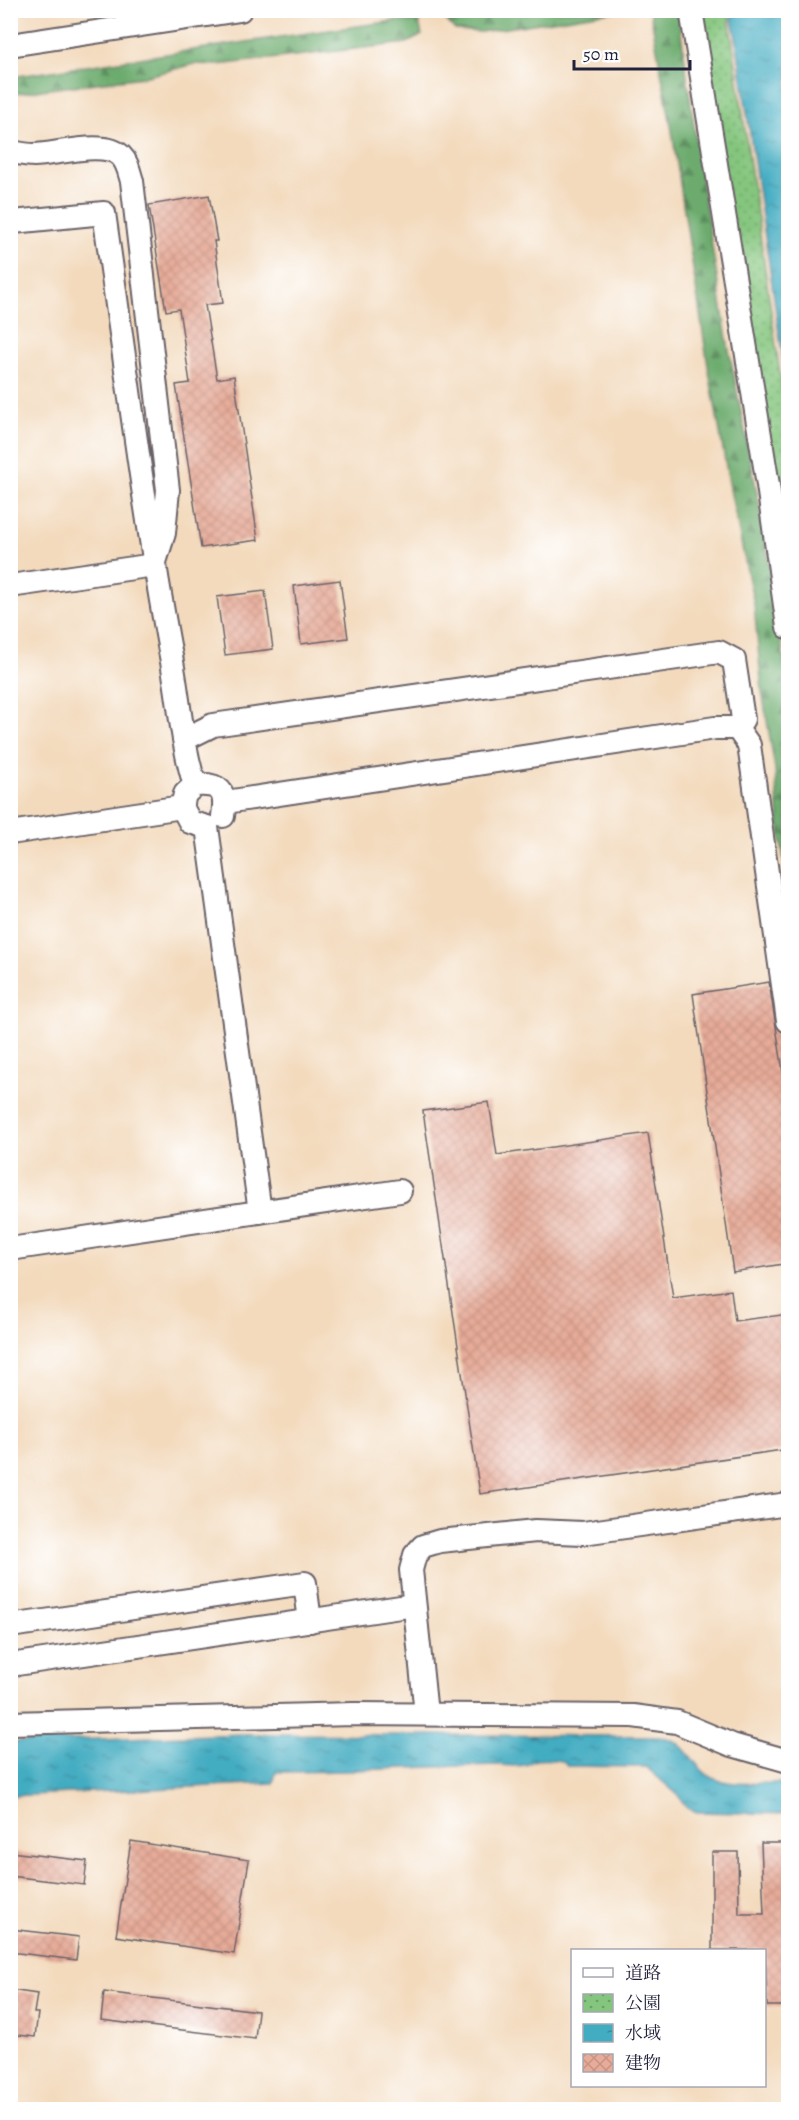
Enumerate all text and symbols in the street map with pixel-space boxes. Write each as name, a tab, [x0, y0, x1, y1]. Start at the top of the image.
scale bar	[574, 33, 690, 71]
text: 50 m	[583, 42, 619, 66]
legend	[571, 1949, 766, 2087]
text: 道路	[625, 1961, 661, 1985]
text: 公園	[625, 1991, 661, 2015]
text: 水域	[625, 2021, 661, 2045]
text: 建物	[625, 2051, 661, 2075]

